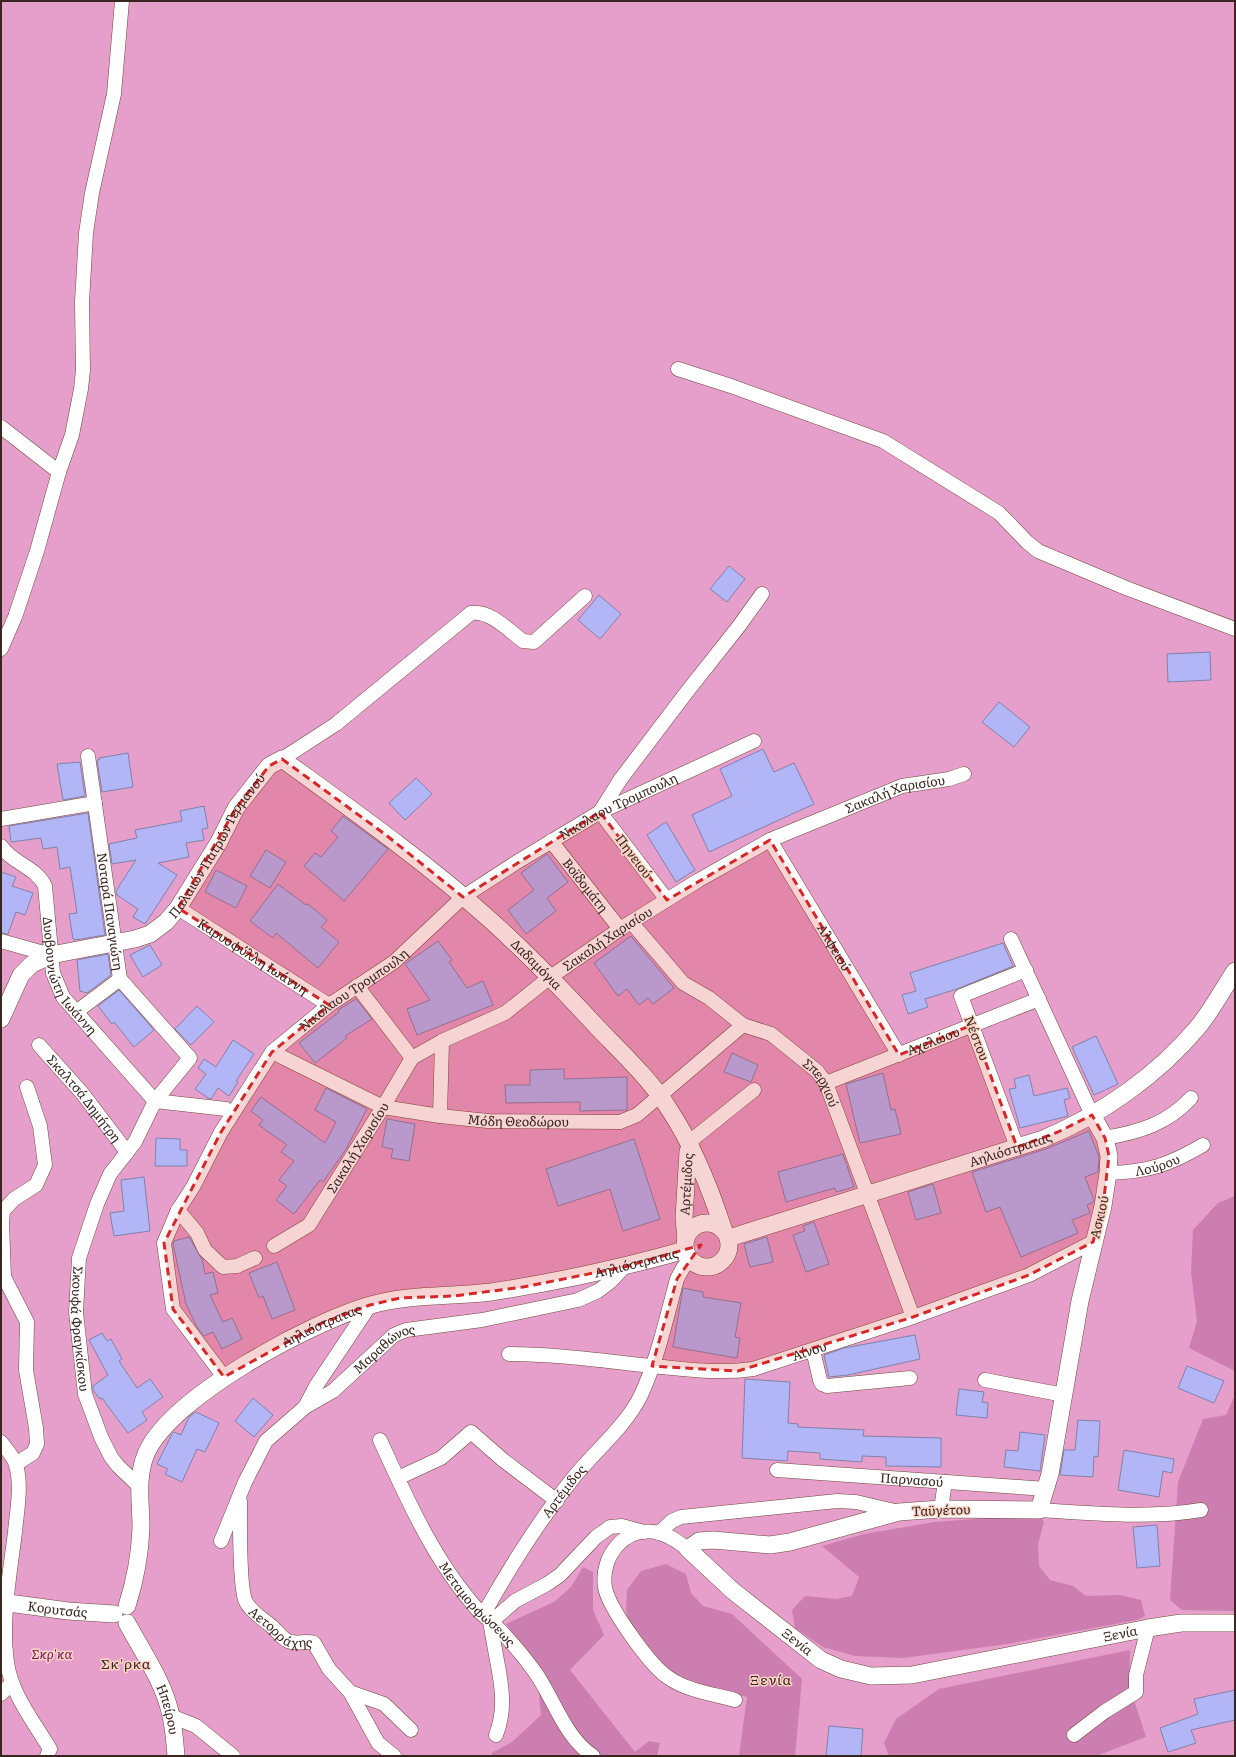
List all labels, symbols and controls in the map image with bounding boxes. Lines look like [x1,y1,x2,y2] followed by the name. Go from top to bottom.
[555,768,680,844] street label: Νικολαου Τρομπουλη
[163,769,269,922] street label: Παλαιών Πατρών Γερμανού
[842,770,946,817] street label: Σακαλή Χαρισίου
[612,830,657,882] street label: Πηνειού
[93,851,129,972] street label: Νοταρά Παναγιώτη
[559,854,613,916] street label: Βοϊδομάτη
[558,901,656,975] street label: Σακαλή Χαρισίου
[194,913,312,998] street label: Καρυοφύλλη Ιωάννη
[39,916,102,1038] street label: Δυοβουνιώτη Ιωάννη
[813,920,856,974] street label: Αλφειού
[507,934,567,994] street label: Δαδαμόγια
[294,944,412,1035] street label: Νικολαου Τρομπουλη
[960,1013,995,1063] street label: Νέστου
[904,1021,962,1059] street label: Αχελώου
[43,1050,126,1146] street label: Σκαλτσά Δημήτρη
[799,1053,844,1109] street label: Σπερχιού
[321,1098,393,1197] street label: Σακαλή Χαρισίου
[467,1109,569,1131] street label: Μόδη Θεοδώρου
[967,1126,1055,1171] street label: Αηλιόστρατας
[1133,1149,1183,1180] street label: Λούρου
[674,1152,697,1216] street label: Αρτέμιδος
[1084,1194,1113,1240] street label: Ασκιού
[592,1242,681,1282] street label: Αηλιόστρατας
[67,1265,95,1392] street label: Σκουφά Φραγκίσκου
[278,1299,364,1351] street label: Αηλιόστρατας
[348,1319,416,1377] street label: Μαραθώνος
[789,1336,829,1365] street label: Αίνου
[536,1460,590,1521] street label: Αρτέμιδος
[879,1467,944,1491] street label: Παρνασού
[911,1499,971,1520] street label: Ταϋγέτου
[435,1557,521,1651] street label: Μεταμορφώσεως
[27,1596,89,1621] street label: Κορυτσάς
[245,1602,314,1652] street label: Αετορράχης
[1101,1620,1139,1646] street label: Ξενία
[778,1623,817,1659] street label: Ξενία
[31,1644,73,1663] park label: Σκρ'κα
[101,1653,151,1673] district label: Σκ'ρκα
[750,1669,792,1689] district label: Ξενία
[152,1681,184,1735] street label: Ηπείρου

